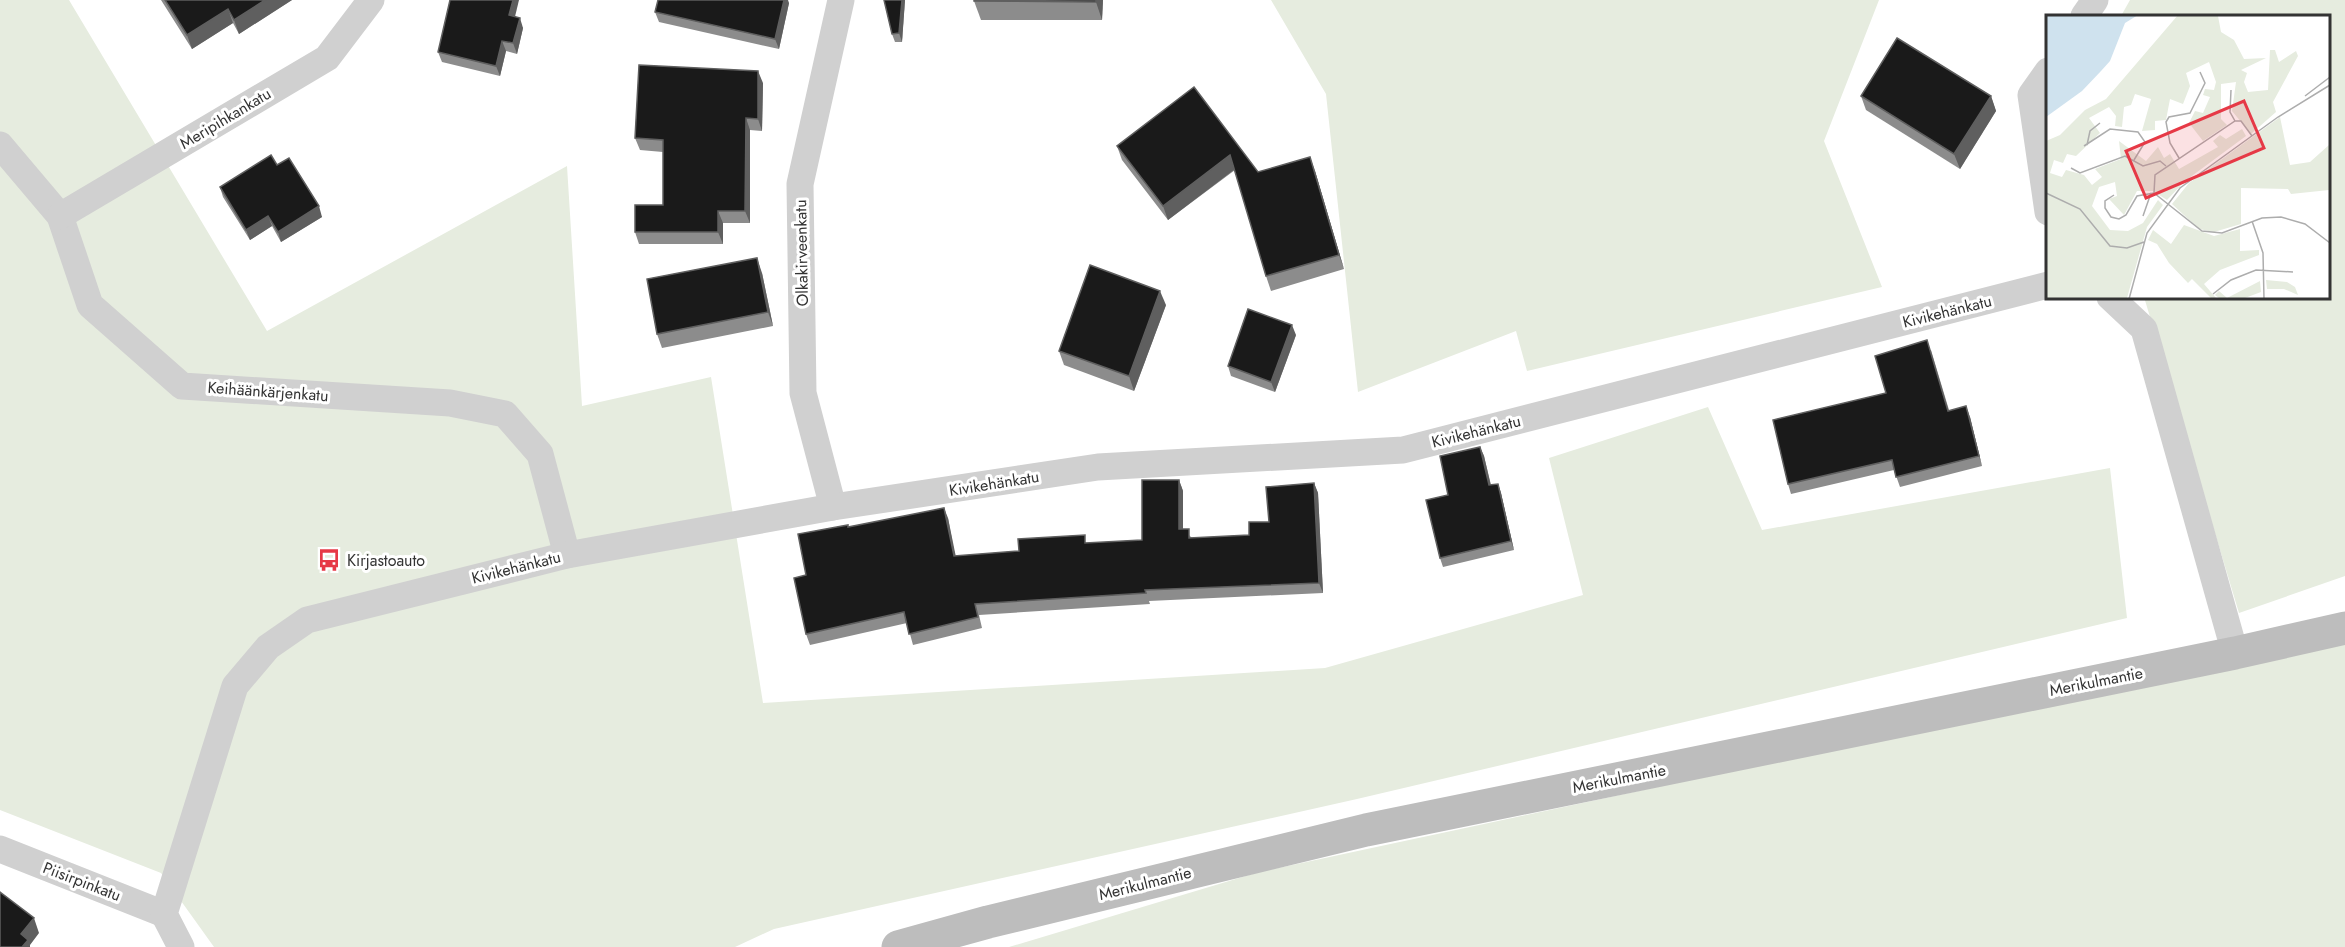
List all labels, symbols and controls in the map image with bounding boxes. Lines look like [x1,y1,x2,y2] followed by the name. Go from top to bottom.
[2046,15,2330,298] inset map
[175,82,275,155] street label: Meripihkankatu
[789,199,814,307] street label: Olkakirveenkatu
[1900,289,1994,334] street label: Kivikehänkatu
[207,376,329,407] street label: Keihäänkärjenkatu
[1429,409,1523,454] street label: Kivikehänkatu
[947,465,1041,502] street label: Kivikehänkatu
[469,545,563,590] street label: Kivikehänkatu
[316,547,342,573] bus stop icon: Kirjastoauto
[347,549,425,572] place label: Kirjastoauto
[2047,661,2145,702] street label: Merikulmantie
[1570,758,1668,799] street label: Merikulmantie
[39,856,124,907] street label: Piisirpinkatu
[1096,861,1194,906] street label: Merikulmantie

